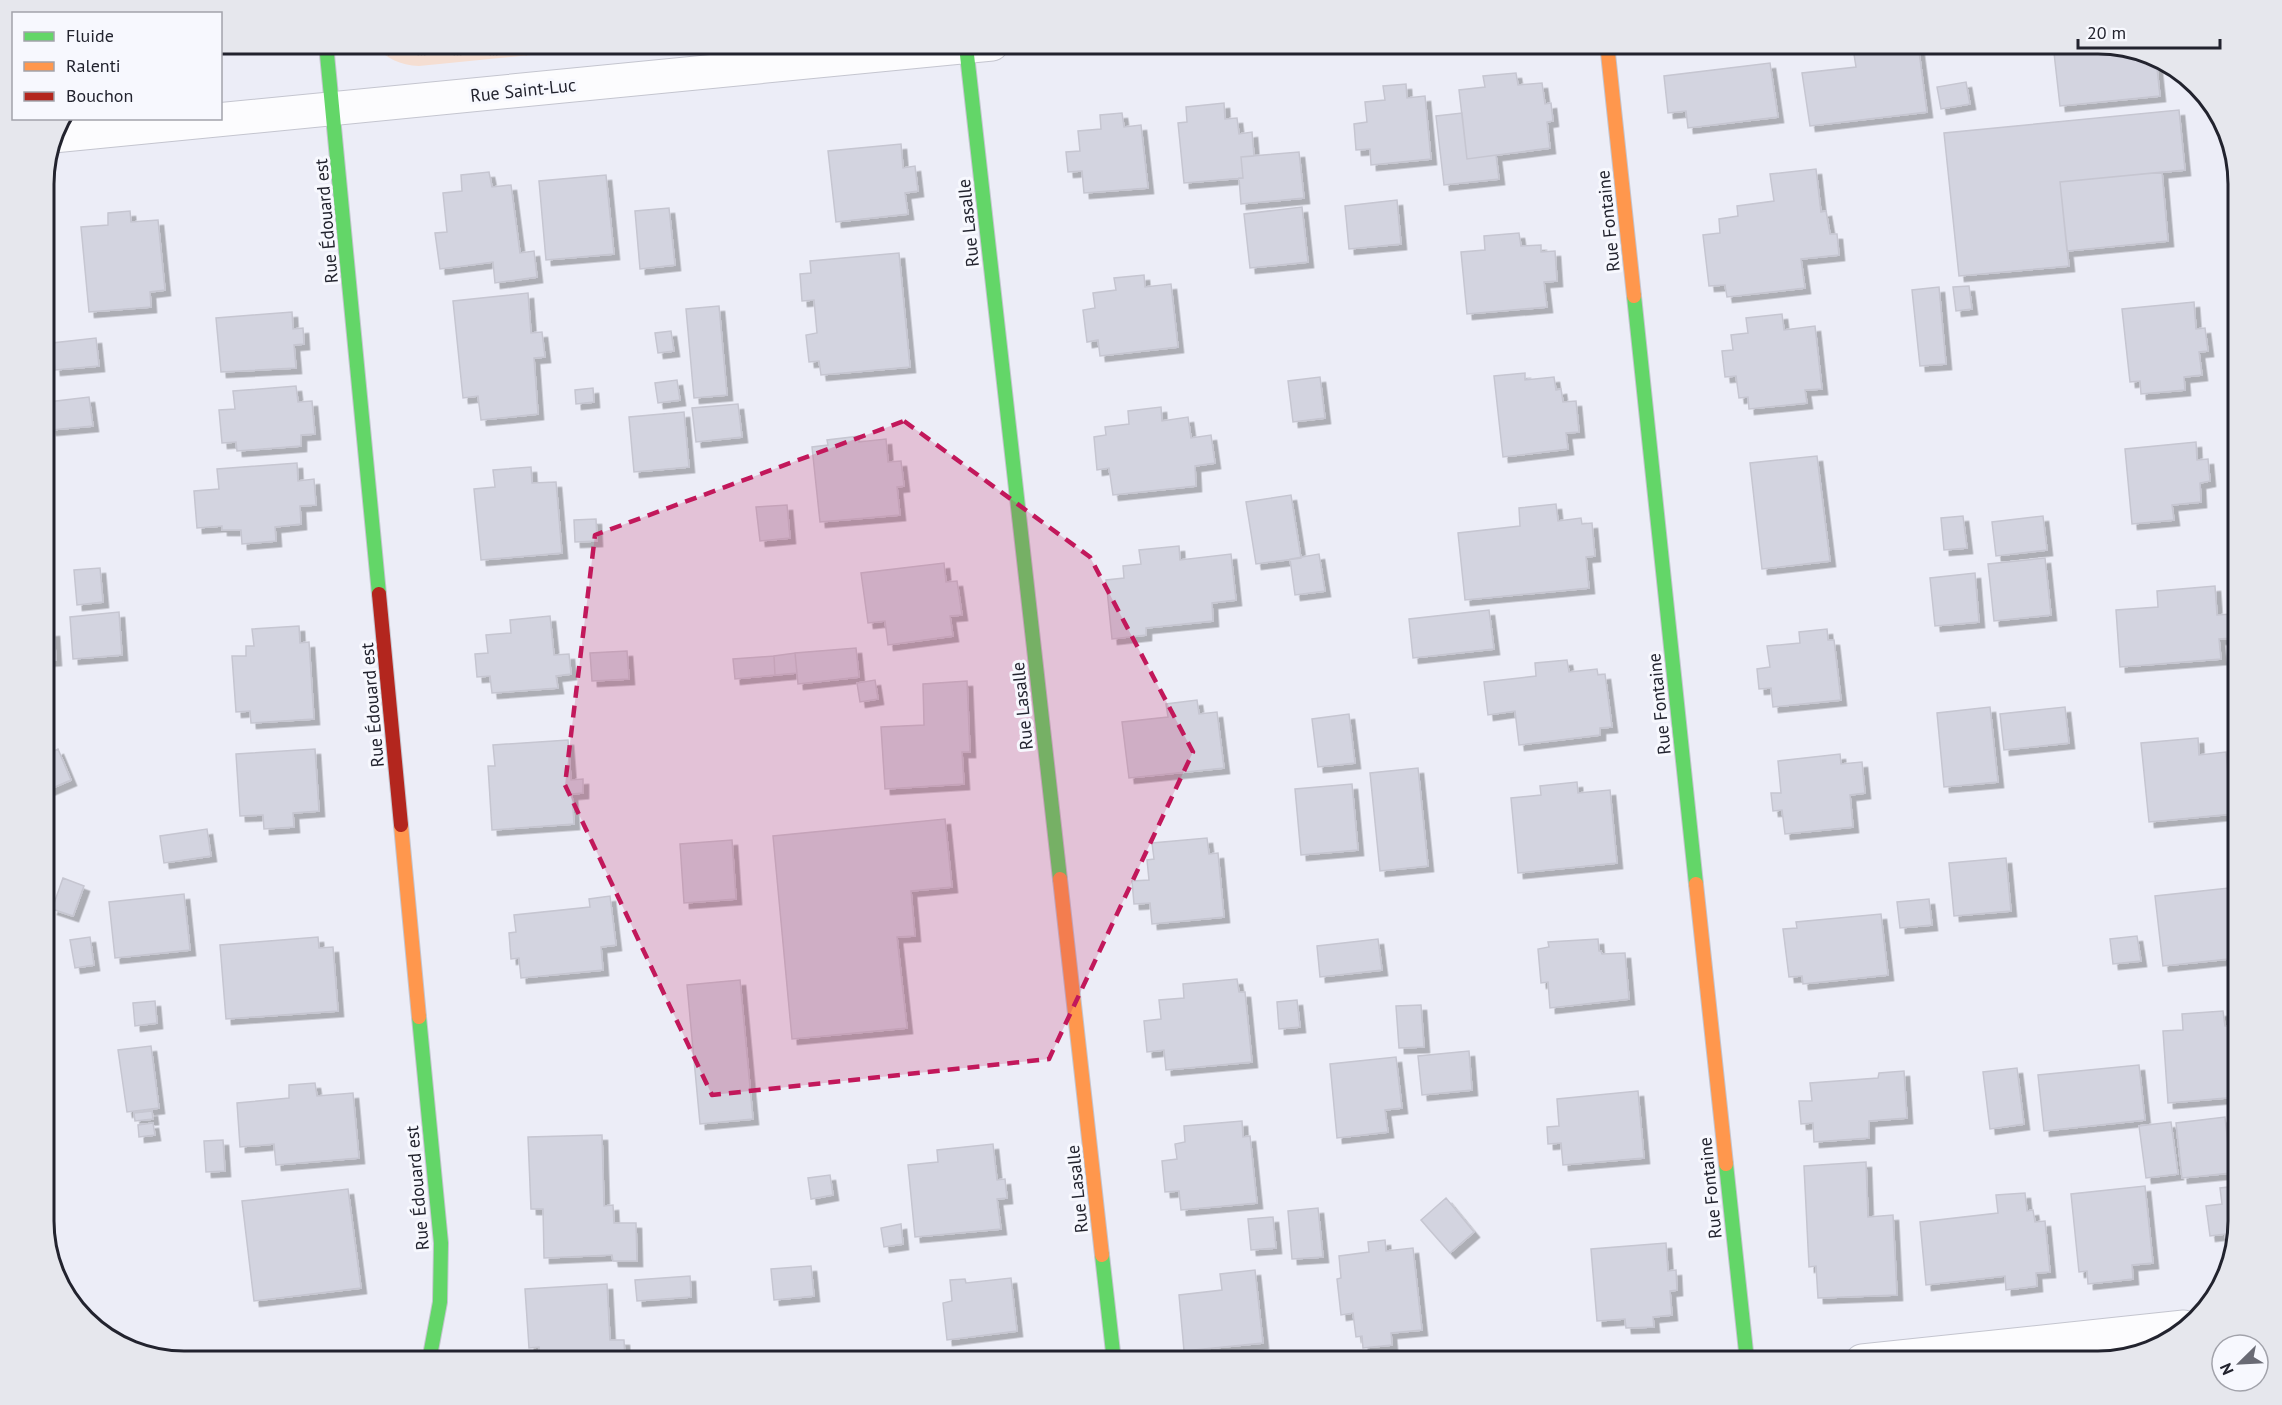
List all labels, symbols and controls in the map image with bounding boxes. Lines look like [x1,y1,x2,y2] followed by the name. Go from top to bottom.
[12,12,222,120] legend
[2078,12,2220,50] scale bar
[2087,21,2126,44] text: 20 m
[66,24,114,47] text: Fluide
[66,54,121,77] text: Ralenti
[469,73,577,107] street label: Rue Saint-Luc
[66,84,133,107] text: Bouchon
[309,158,343,284] street label: Rue Édouard est
[1591,169,1625,273] street label: Rue Fontaine
[952,178,984,268] street label: Rue Lasalle
[355,642,389,768] street label: Rue Édouard est
[1642,652,1676,756] street label: Rue Fontaine
[1006,661,1038,751] street label: Rue Lasalle
[400,1125,434,1251] street label: Rue Édouard est
[1693,1136,1727,1240] street label: Rue Fontaine
[1061,1144,1093,1234] street label: Rue Lasalle
[2210,1333,2270,1393] north arrow
[2215,1360,2238,1378] text: N

